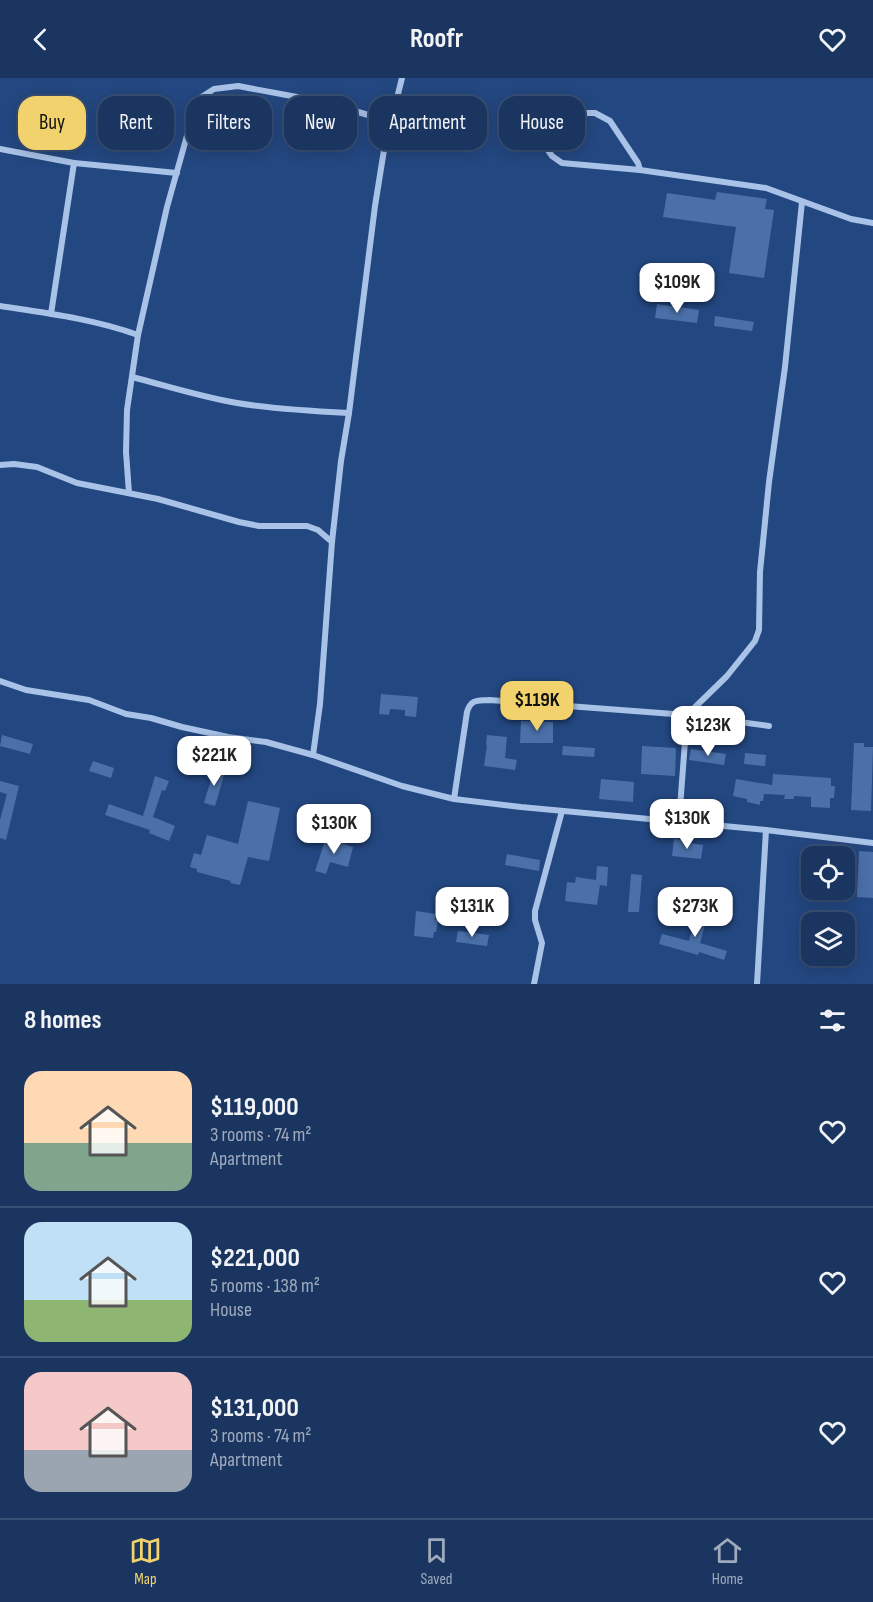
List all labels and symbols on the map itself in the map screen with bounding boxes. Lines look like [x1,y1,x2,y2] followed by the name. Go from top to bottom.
[635,263,719,314] pin: $109K
[495,681,579,732] pin: $119K
[666,706,750,757] pin: $123K
[172,736,256,787] pin: $221K
[645,799,729,850] pin: $130K
[292,804,376,855] pin: $130K
[430,887,514,938] pin: $131K
[653,887,737,938] pin: $273K

